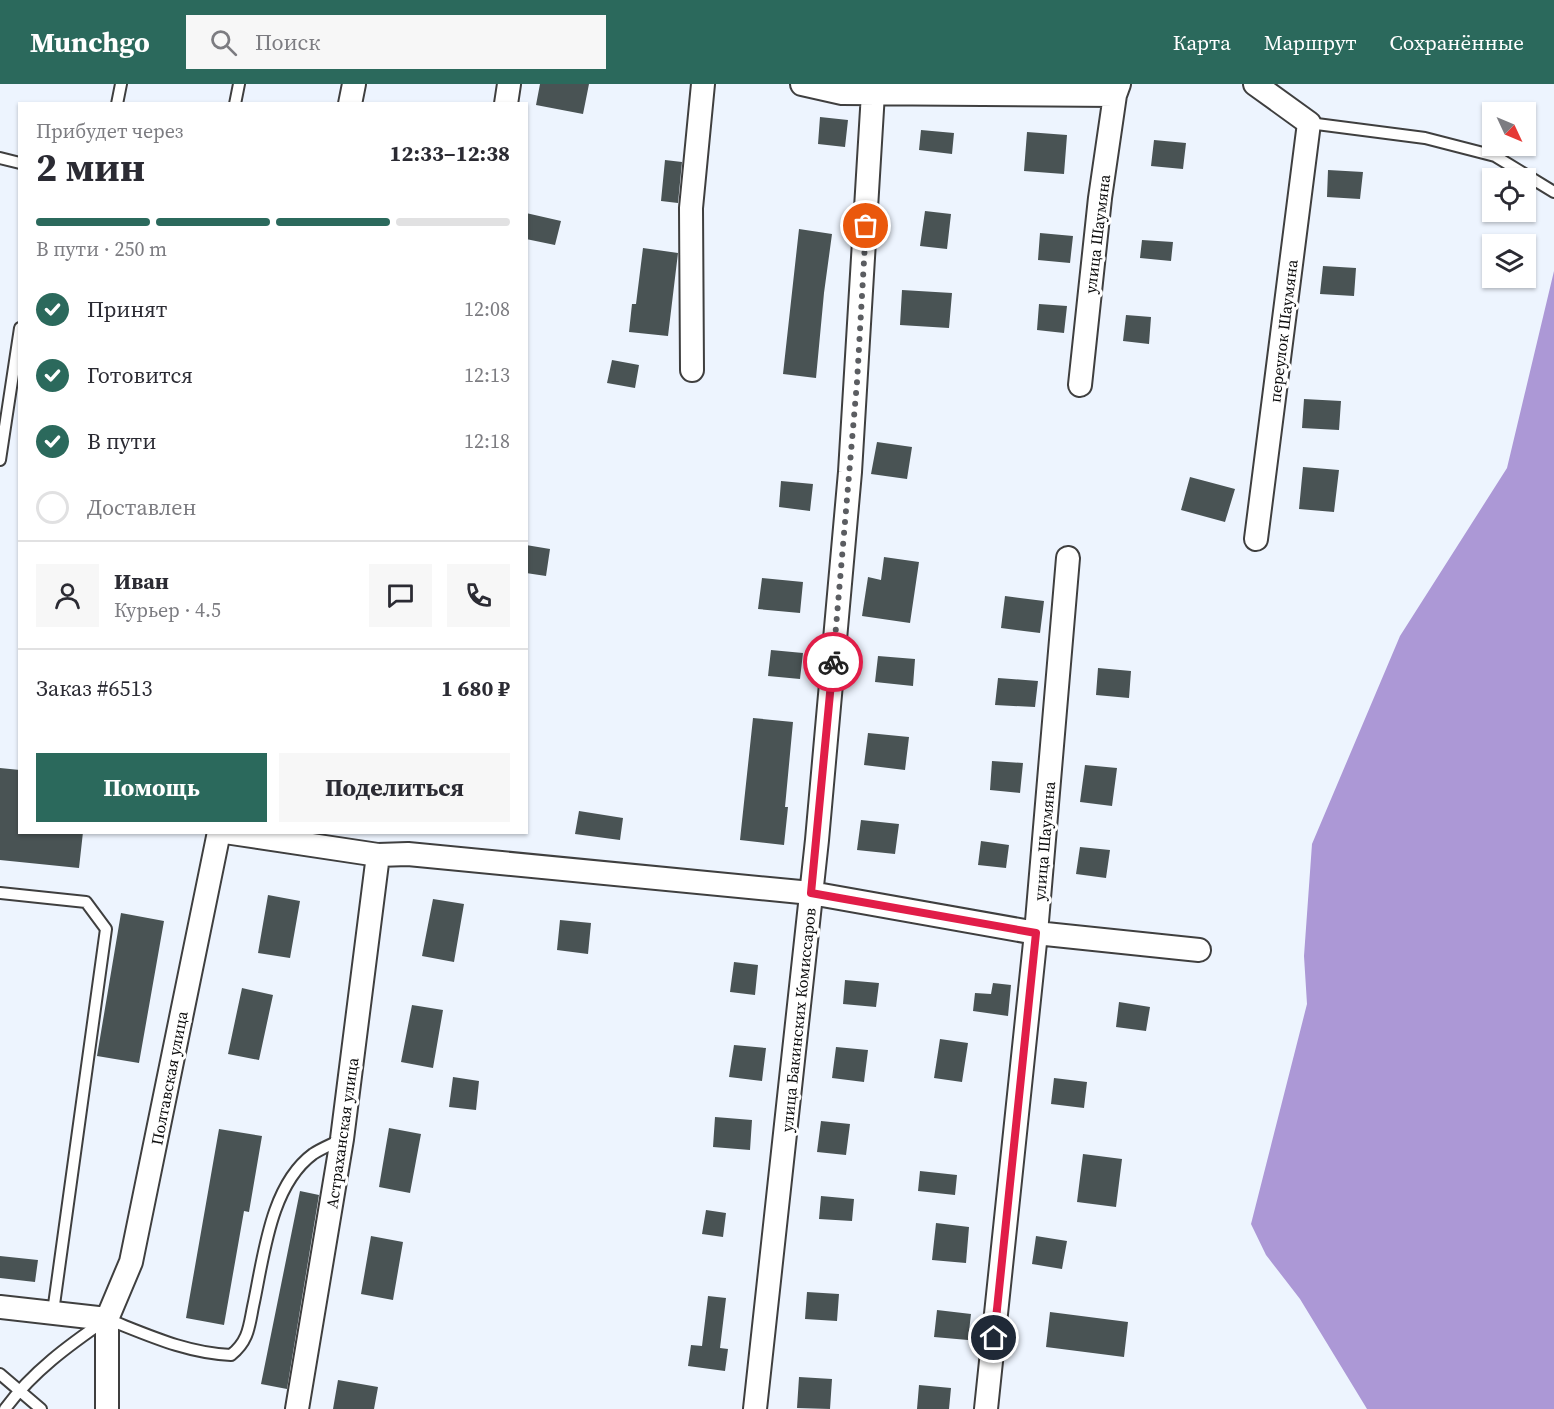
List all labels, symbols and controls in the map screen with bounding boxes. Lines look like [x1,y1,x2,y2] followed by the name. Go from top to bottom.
[186,15,606,69] search box
[30,23,150,61] text: Munchgo
[207,26,240,59] icon: search
[255,27,320,57] text: Поиск
[1173,28,1231,57] text: Карта
[1264,28,1357,57] text: Маршрут
[1390,28,1524,57] text: Сохранённые
[1482,102,1536,156] north arrow
[1482,102,1536,288] map controls
[36,117,183,145] text: Прибудет через
[390,138,510,168] text: 12:33–12:38
[36,141,145,194] text: 2 мин
[1482,168,1536,222] button: locate
[1079,172,1115,295] street label: улица Шаумяна
[840,200,891,251] pin
[849,209,882,242] icon: bag
[1482,234,1536,288] button: layers
[36,235,167,263] text: В пути · 250 m
[1263,257,1303,404] street label: переулок Шаумяна
[36,293,69,326] icon: check
[87,294,167,324] text: Принят
[464,295,510,323] text: 12:08
[36,359,69,392] icon: check
[87,360,193,390] text: Готовится
[464,361,510,389] text: 12:13
[36,425,69,458] icon: check
[87,426,156,456] text: В пути
[464,427,510,455] text: 12:18
[87,492,197,522] text: Доставлен
[36,564,99,627] button: person
[369,564,432,627] button: chat
[447,564,510,627] button: phone
[114,566,169,596] text: Иван
[114,596,221,624] text: Курьер · 4.5
[803,632,863,692] courier
[817,646,850,679] icon: bike
[36,673,152,703] text: Заказ #6513
[441,673,510,703] text: 1 680 ₽
[36,753,267,822] button: Помощь
[279,753,510,822] button: Поделиться
[1028,779,1060,902] street label: улица Шаумяна
[775,907,821,1133] street label: улица Бакинских Комиссаров
[145,1008,193,1147] street label: Полтавская улица
[321,1055,364,1210] street label: Астраханская улица
[968,1312,1019,1363] pin
[977,1321,1010,1354] icon: home

